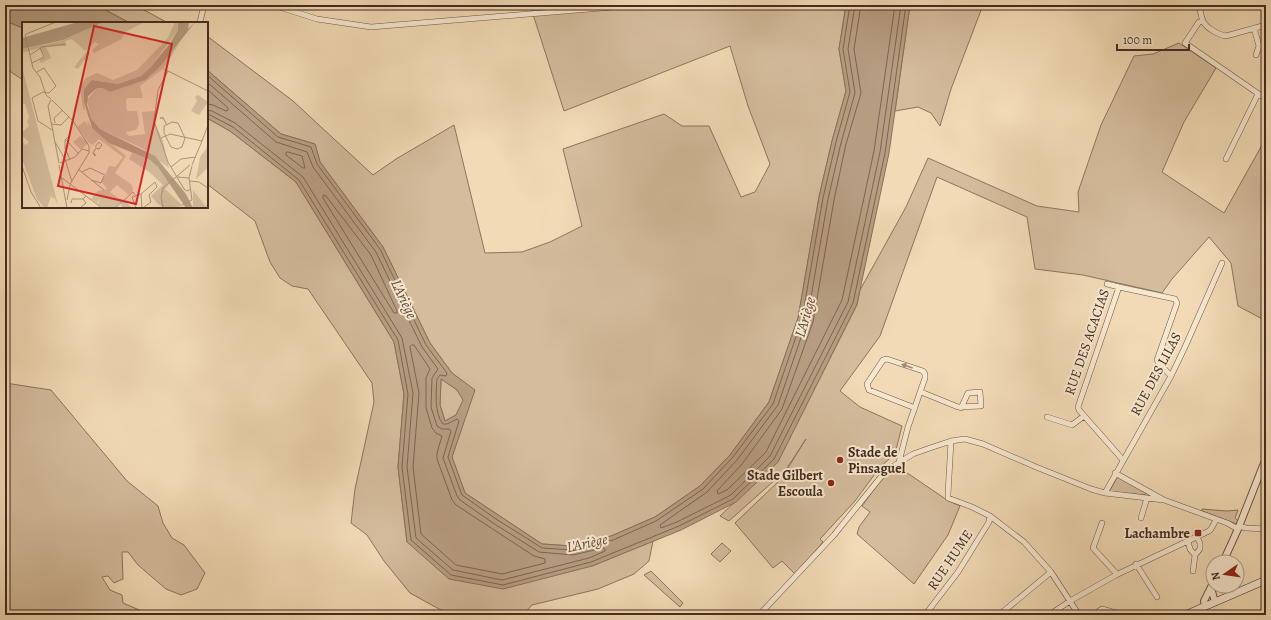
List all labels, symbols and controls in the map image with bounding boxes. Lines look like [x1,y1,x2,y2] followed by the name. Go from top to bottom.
[22,22,208,208] inset map
[1117,26,1189,52] scale bar
[1123,32,1152,48] text: 100 m
[386,276,422,323] water label: L'Ariège
[1060,286,1114,398] street label: RUE DES ACACIAS
[790,294,820,340] water label: L'Ariège
[1126,329,1186,419] street label: RUE DES LILAS
[900,362,912,368] one-way arrow
[848,443,906,478] place label: Stade de Pinsaguel
[835,455,845,465] marker: Stade de Pinsaguel
[747,466,823,501] place label: Stade Gilbert Escoula
[826,478,836,488] marker: Stade Gilbert Escoula
[1124,524,1191,543] place label: Lachambre
[923,526,977,594] street label: RUE HUME
[1193,528,1203,538] marker: Lachambre
[565,529,610,557] water label: L'Ariège
[1205,554,1245,594] north arrow
[1208,571,1224,582] text: N

